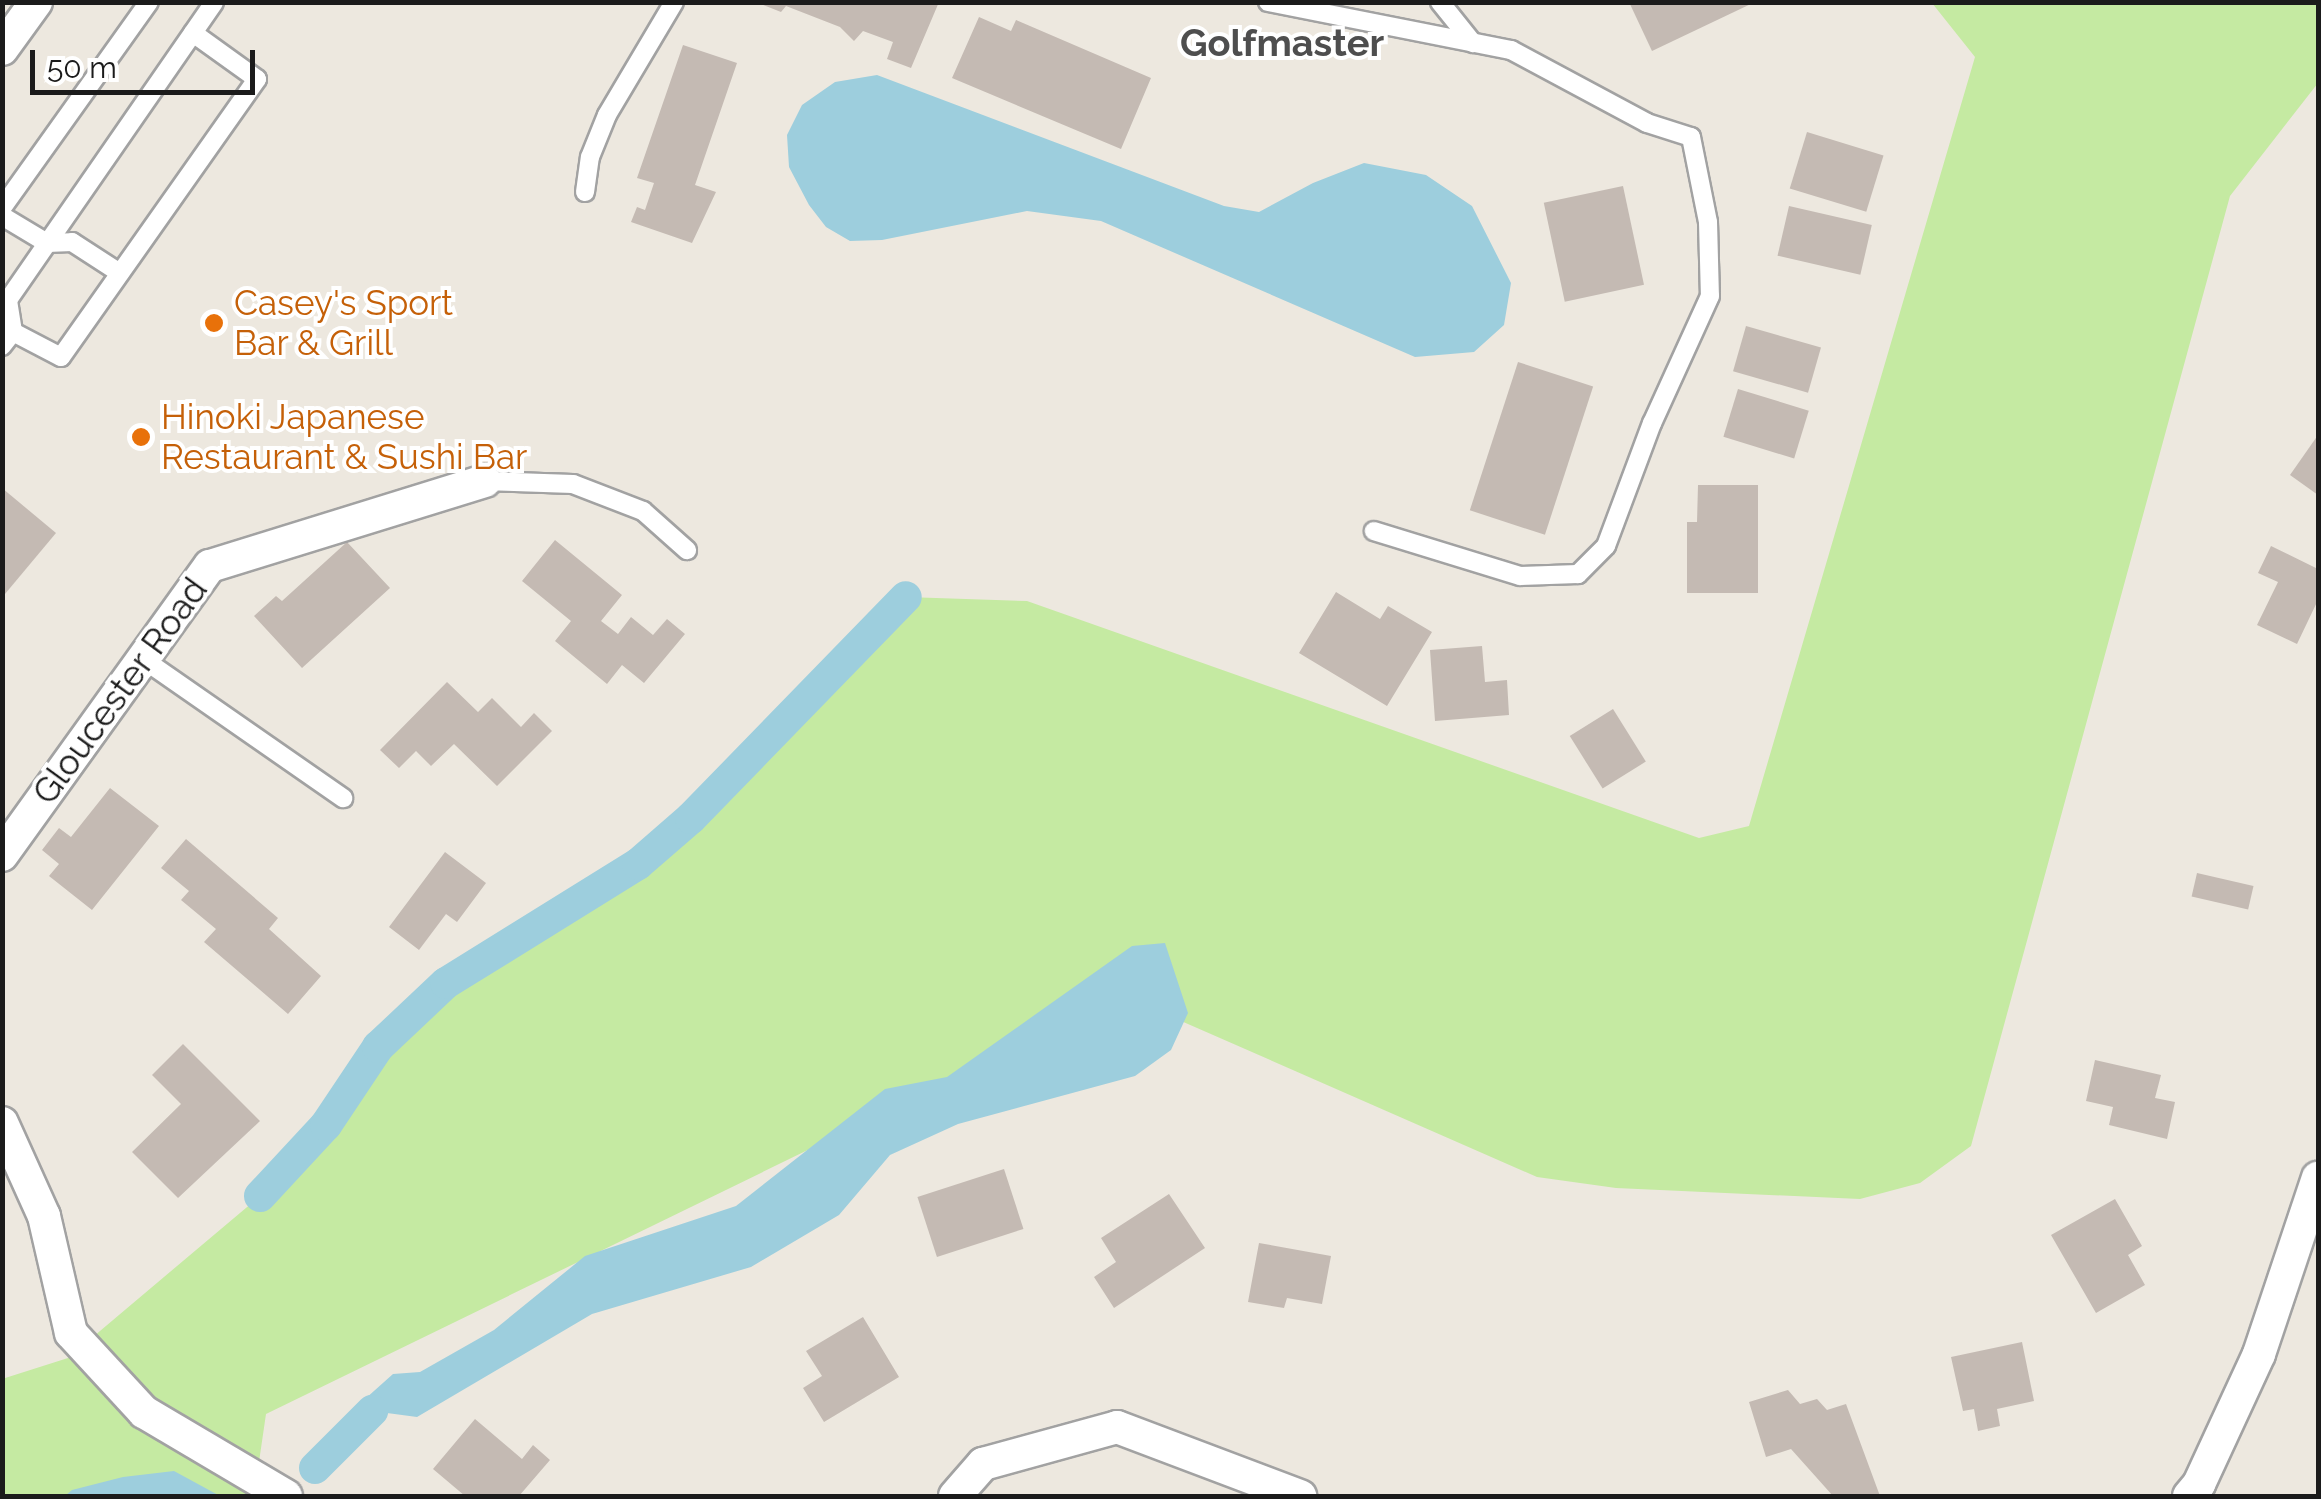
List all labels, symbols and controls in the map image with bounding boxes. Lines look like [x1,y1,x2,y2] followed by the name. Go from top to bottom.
[1180,20,1384,66] district label: Golfmaster
[35,30,260,92] scale bar
[47,50,117,85] text: 50 m
[234,282,453,364] place label: Casey's Sport Bar & Grill
[203,312,225,334] marker: Casey's Sport Bar & Grill
[161,396,527,478] place label: Hinoki Japanese Restaurant & Sushi Bar
[130,426,152,448] marker: Hinoki Japanese Restaurant & Sushi Bar
[24,570,216,812] street label: Gloucester Road

